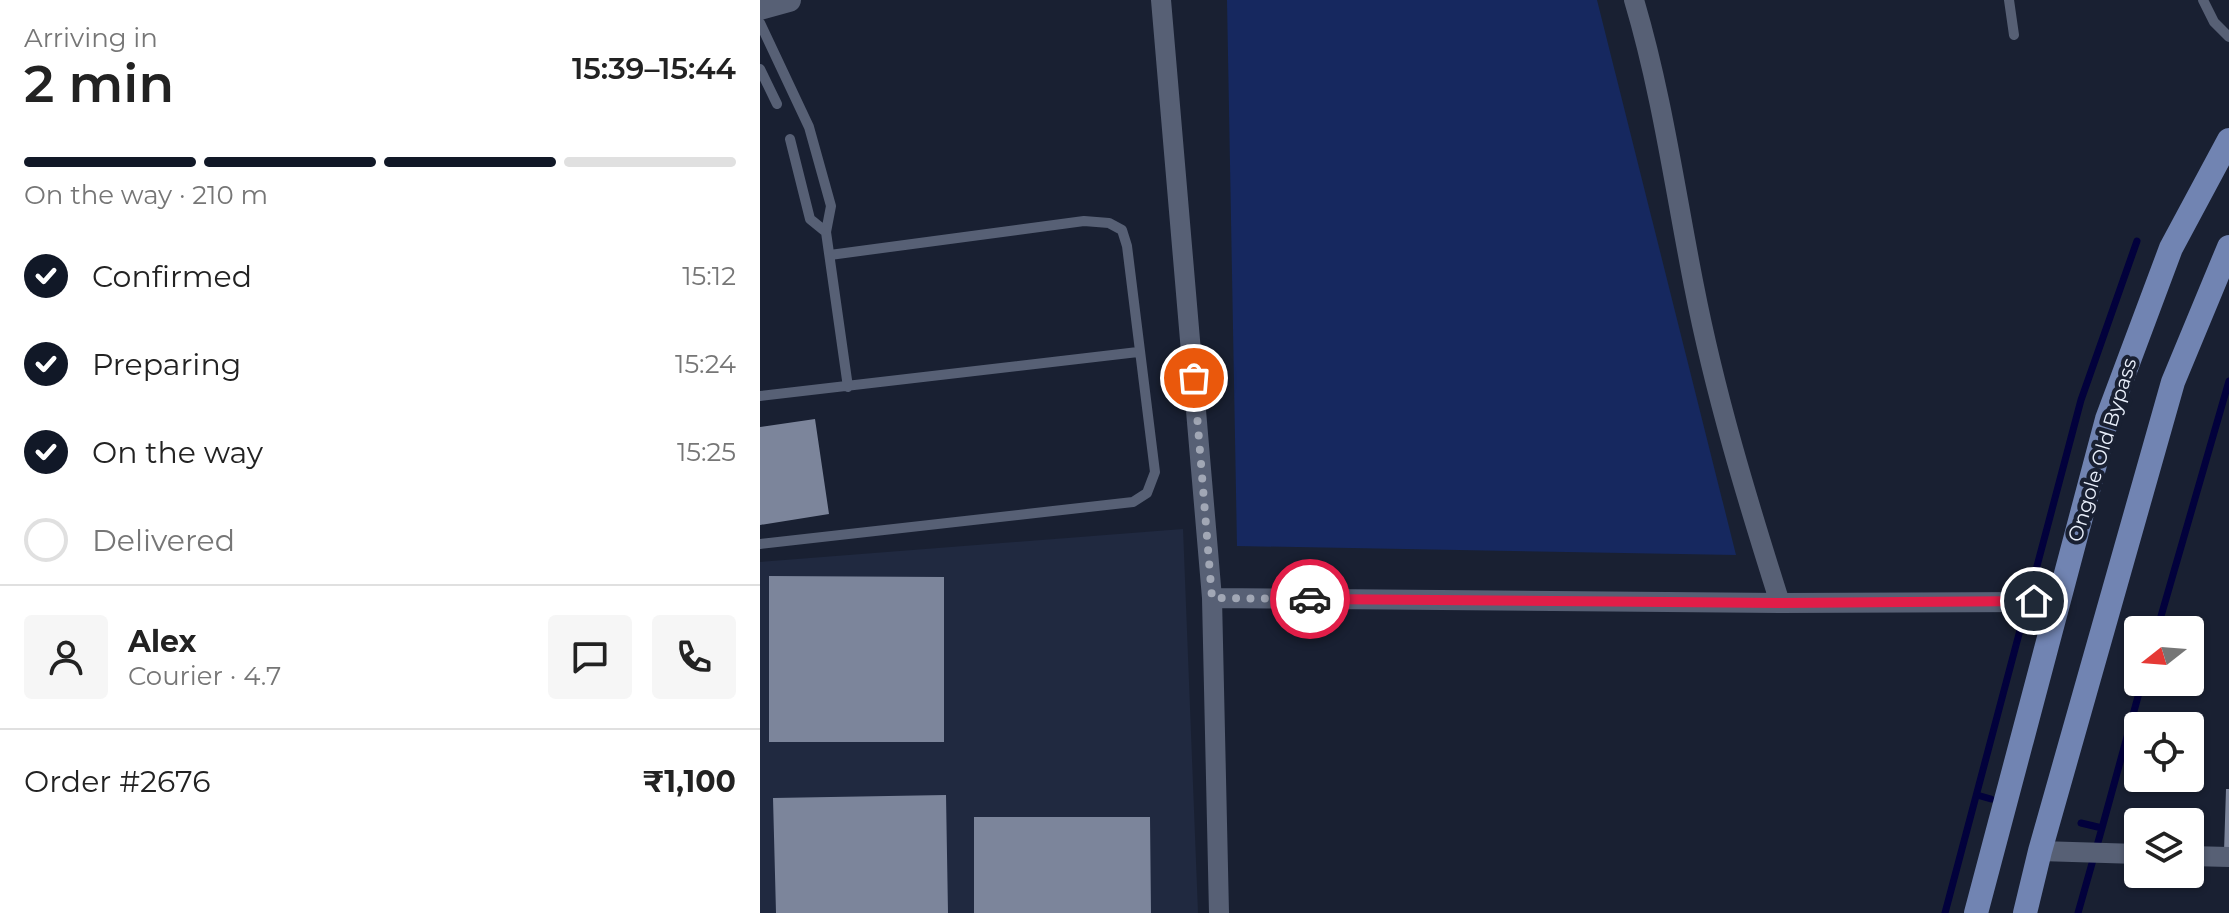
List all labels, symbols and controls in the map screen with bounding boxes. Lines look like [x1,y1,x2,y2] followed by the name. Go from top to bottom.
[24,22,158,54] text: Arriving in
[572,50,736,87] text: 15:39–15:44
[24,52,174,115] text: 2 min
[24,179,268,211] text: On the way · 210 m
[24,254,68,298] icon: check
[92,258,252,295] text: Confirmed
[682,260,736,292] text: 15:12
[24,342,68,386] icon: check
[1160,344,1228,412] pin
[92,346,241,383] text: Preparing
[675,348,736,380] text: 15:24
[2063,355,2141,545] street label: Ongole Old Bypass
[1172,356,1216,400] icon: bag
[24,430,68,474] icon: check
[92,434,263,471] text: On the way
[677,436,736,468] text: 15:25
[92,522,235,559] text: Delivered
[1270,559,1350,639] courier
[2000,567,2068,635] pin
[1288,577,1332,621] icon: car
[2012,579,2056,623] icon: home
[24,615,108,699] button: person
[548,615,632,699] button: chat
[652,615,736,699] button: phone
[2124,616,2204,696] north arrow
[2124,616,2204,888] map controls
[128,623,196,660] text: Alex
[128,660,281,692] text: Courier · 4.7
[2124,712,2204,792] button: locate
[24,763,210,800] text: Order #2676
[642,763,736,800] text: ₹1,100
[2124,808,2204,888] button: layers

